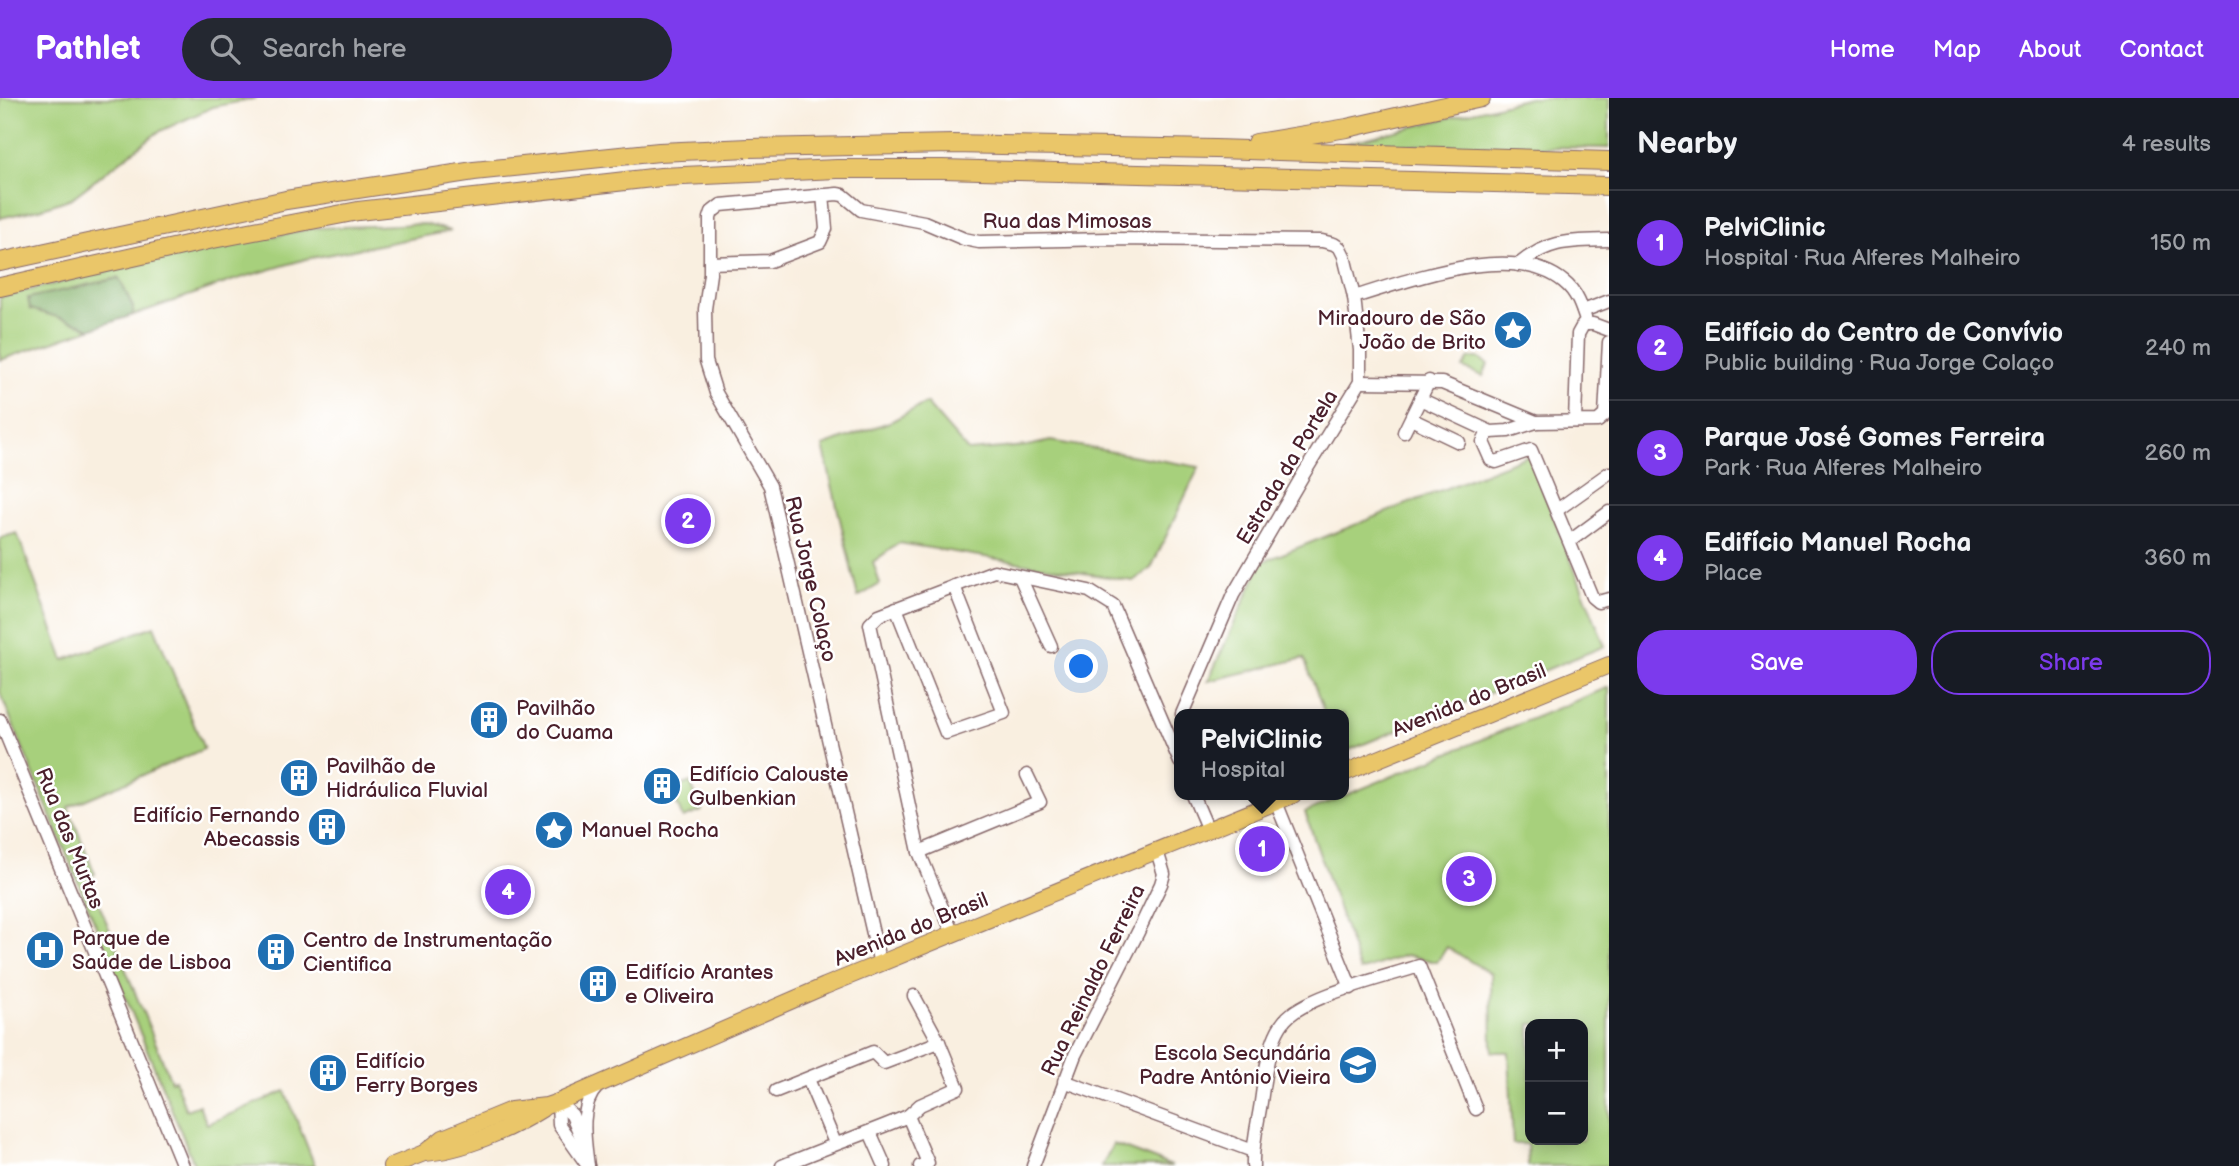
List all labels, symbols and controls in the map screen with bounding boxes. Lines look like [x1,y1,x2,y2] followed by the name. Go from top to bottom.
[182,18,672,81] search box
[35,29,140,69] text: Pathlet
[206,30,244,68] icon: search
[262,34,406,65] text: Search here
[1830,35,1895,64] text: Home
[1933,35,1981,64] text: Map
[2019,35,2081,64] text: About
[2119,35,2204,64] text: Contact
[1637,126,1737,162] text: Nearby
[2122,130,2211,158] text: 4 results
[982,209,1152,234] street label: Rua das Mimosas
[1704,213,1826,244] text: PelviClinic
[1655,229,1665,257] text: 1
[2150,229,2211,257] text: 150 m
[1704,244,2021,272] text: Hospital · Rua Alferes Malheiro
[1317,306,1486,355] place label: Miradouro de São João de Brito
[1492,309,1534,351] place icon: Miradouro de São João de Brito
[1704,318,2063,349] text: Edifício do Centro de Convívio
[1653,334,1667,362] text: 2
[2145,334,2211,362] text: 240 m
[1704,349,2054,377] text: Public building · Rua Jorge Colaço
[1231,386,1343,549] street label: Estrada da Portela
[1704,423,2045,454] text: Parque José Gomes Ferreira
[1653,439,1667,467] text: 3
[2145,439,2211,467] text: 260 m
[1704,454,1982,482] text: Park · Rua Alferes Malheiro
[779,494,842,665] street label: Rua Jorge Colaço
[665,495,711,547] pin: 2
[1704,528,1971,559] text: Edifício Manuel Rocha
[1653,544,1667,572] text: 4
[2144,544,2211,572] text: 360 m
[1704,559,1762,587] text: Place
[1637,630,1917,695] button: Save
[1931,630,2211,695] button: Share
[1064,649,1098,683] your location
[1388,658,1550,743] street label: Avenida do Brasil
[516,696,613,745] place label: Pavilhão do Cuama
[468,699,510,741] building icon: Pavilhão do Cuama
[1174,709,1349,800] popup
[1201,725,1322,756] text: PelviClinic
[326,754,488,803] place label: Pavilhão de Hidráulica Fluvial
[1201,756,1285,784] text: Hospital
[278,757,320,799] building icon: Pavilhão de Hidráulica Fluvial
[689,762,848,811] place label: Edifício Calouste Gulbenkian
[30,764,109,912] street label: Rua das Murtas
[641,765,683,807] building icon: Edifício Calouste Gulbenkian
[133,803,300,852] place label: Edifício Fernando Abecassis
[306,806,348,848] building icon: Edifício Fernando Abecassis
[533,809,575,851] place icon: Manuel Rocha
[581,818,719,843] place label: Manuel Rocha
[1239,823,1285,875] pin: 1
[1446,853,1492,905] pin: 3
[485,866,531,918] pin: 4
[1036,880,1151,1080] street label: Rua Reinaldo Ferreira
[830,887,992,972] street label: Avenida do Brasil
[72,926,231,975] place label: Parque de Saúde de Lisboa
[303,928,553,977] place label: Centro de Instrumentação Cientifica
[24,929,66,971] hospital icon: Parque de Saúde de Lisboa
[255,931,297,973] building icon: Centro de Instrumentação Cientifica
[625,960,773,1009] place label: Edifício Arantes e Oliveira
[577,963,619,1005] building icon: Edifício Arantes e Oliveira
[1525,1019,1588,1145] map controls
[1525,1019,1588,1082] button: +
[1139,1041,1331,1090] place label: Escola Secundária Padre António Vieira
[1337,1044,1379,1086] school or university icon: Escola Secundária Padre António Vieira
[355,1049,478,1098] place label: Edifício Ferry Borges
[307,1052,349,1094] building icon: Edifício Ferry Borges
[1525,1082,1588,1145] button: −

